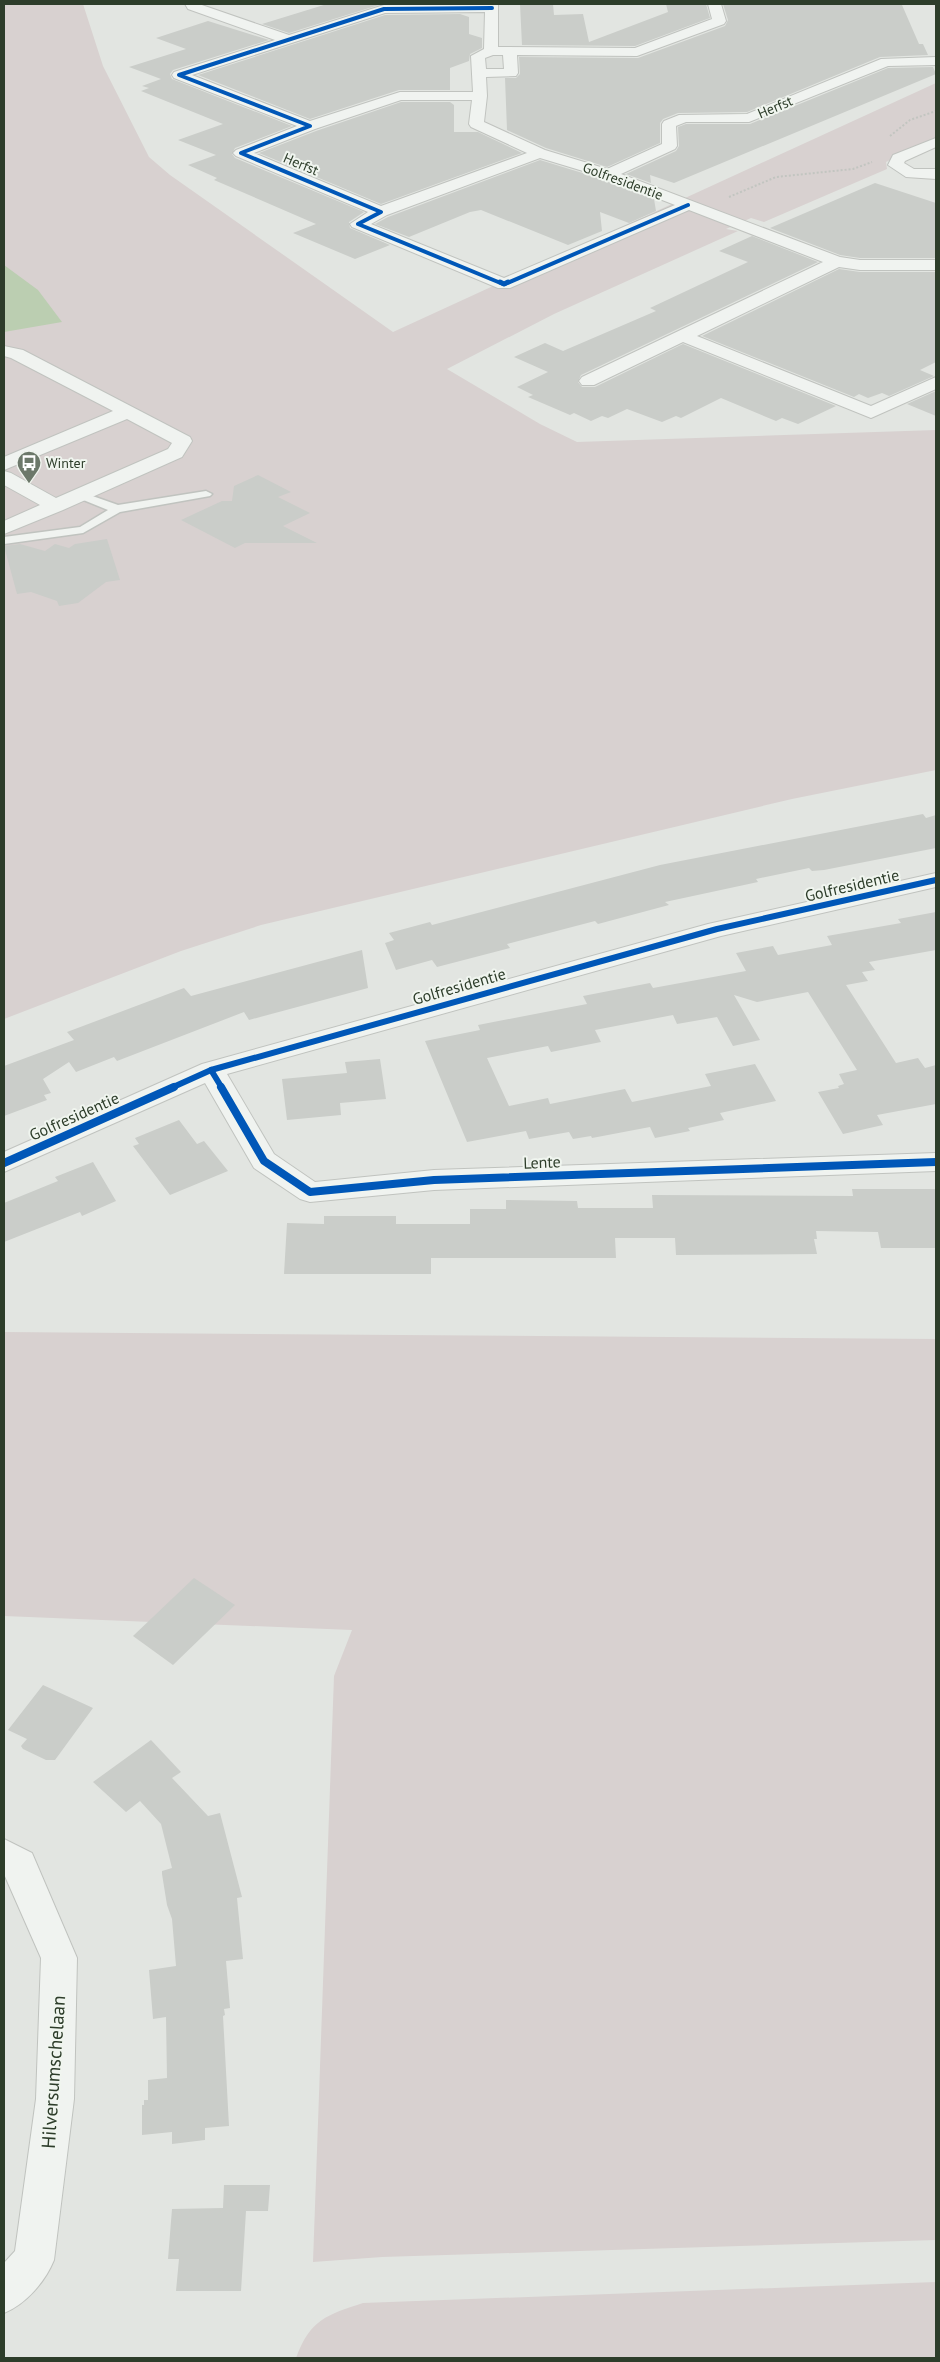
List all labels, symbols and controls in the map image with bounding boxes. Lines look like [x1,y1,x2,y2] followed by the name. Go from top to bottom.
[755,92,795,122] street label: Herfst
[281,149,321,179] street label: Herfst
[580,158,666,204] street label: Golfresidentie
[16,450,42,484] bus stop icon: Winter
[46,454,86,472] place label: Winter
[803,864,901,906] street label: Golfresidentie
[410,963,508,1009] street label: Golfresidentie
[26,1087,122,1145] street label: Golfresidentie
[523,1151,561,1173] street label: Lente
[36,1995,70,2149] street label: Hilversumschelaan

